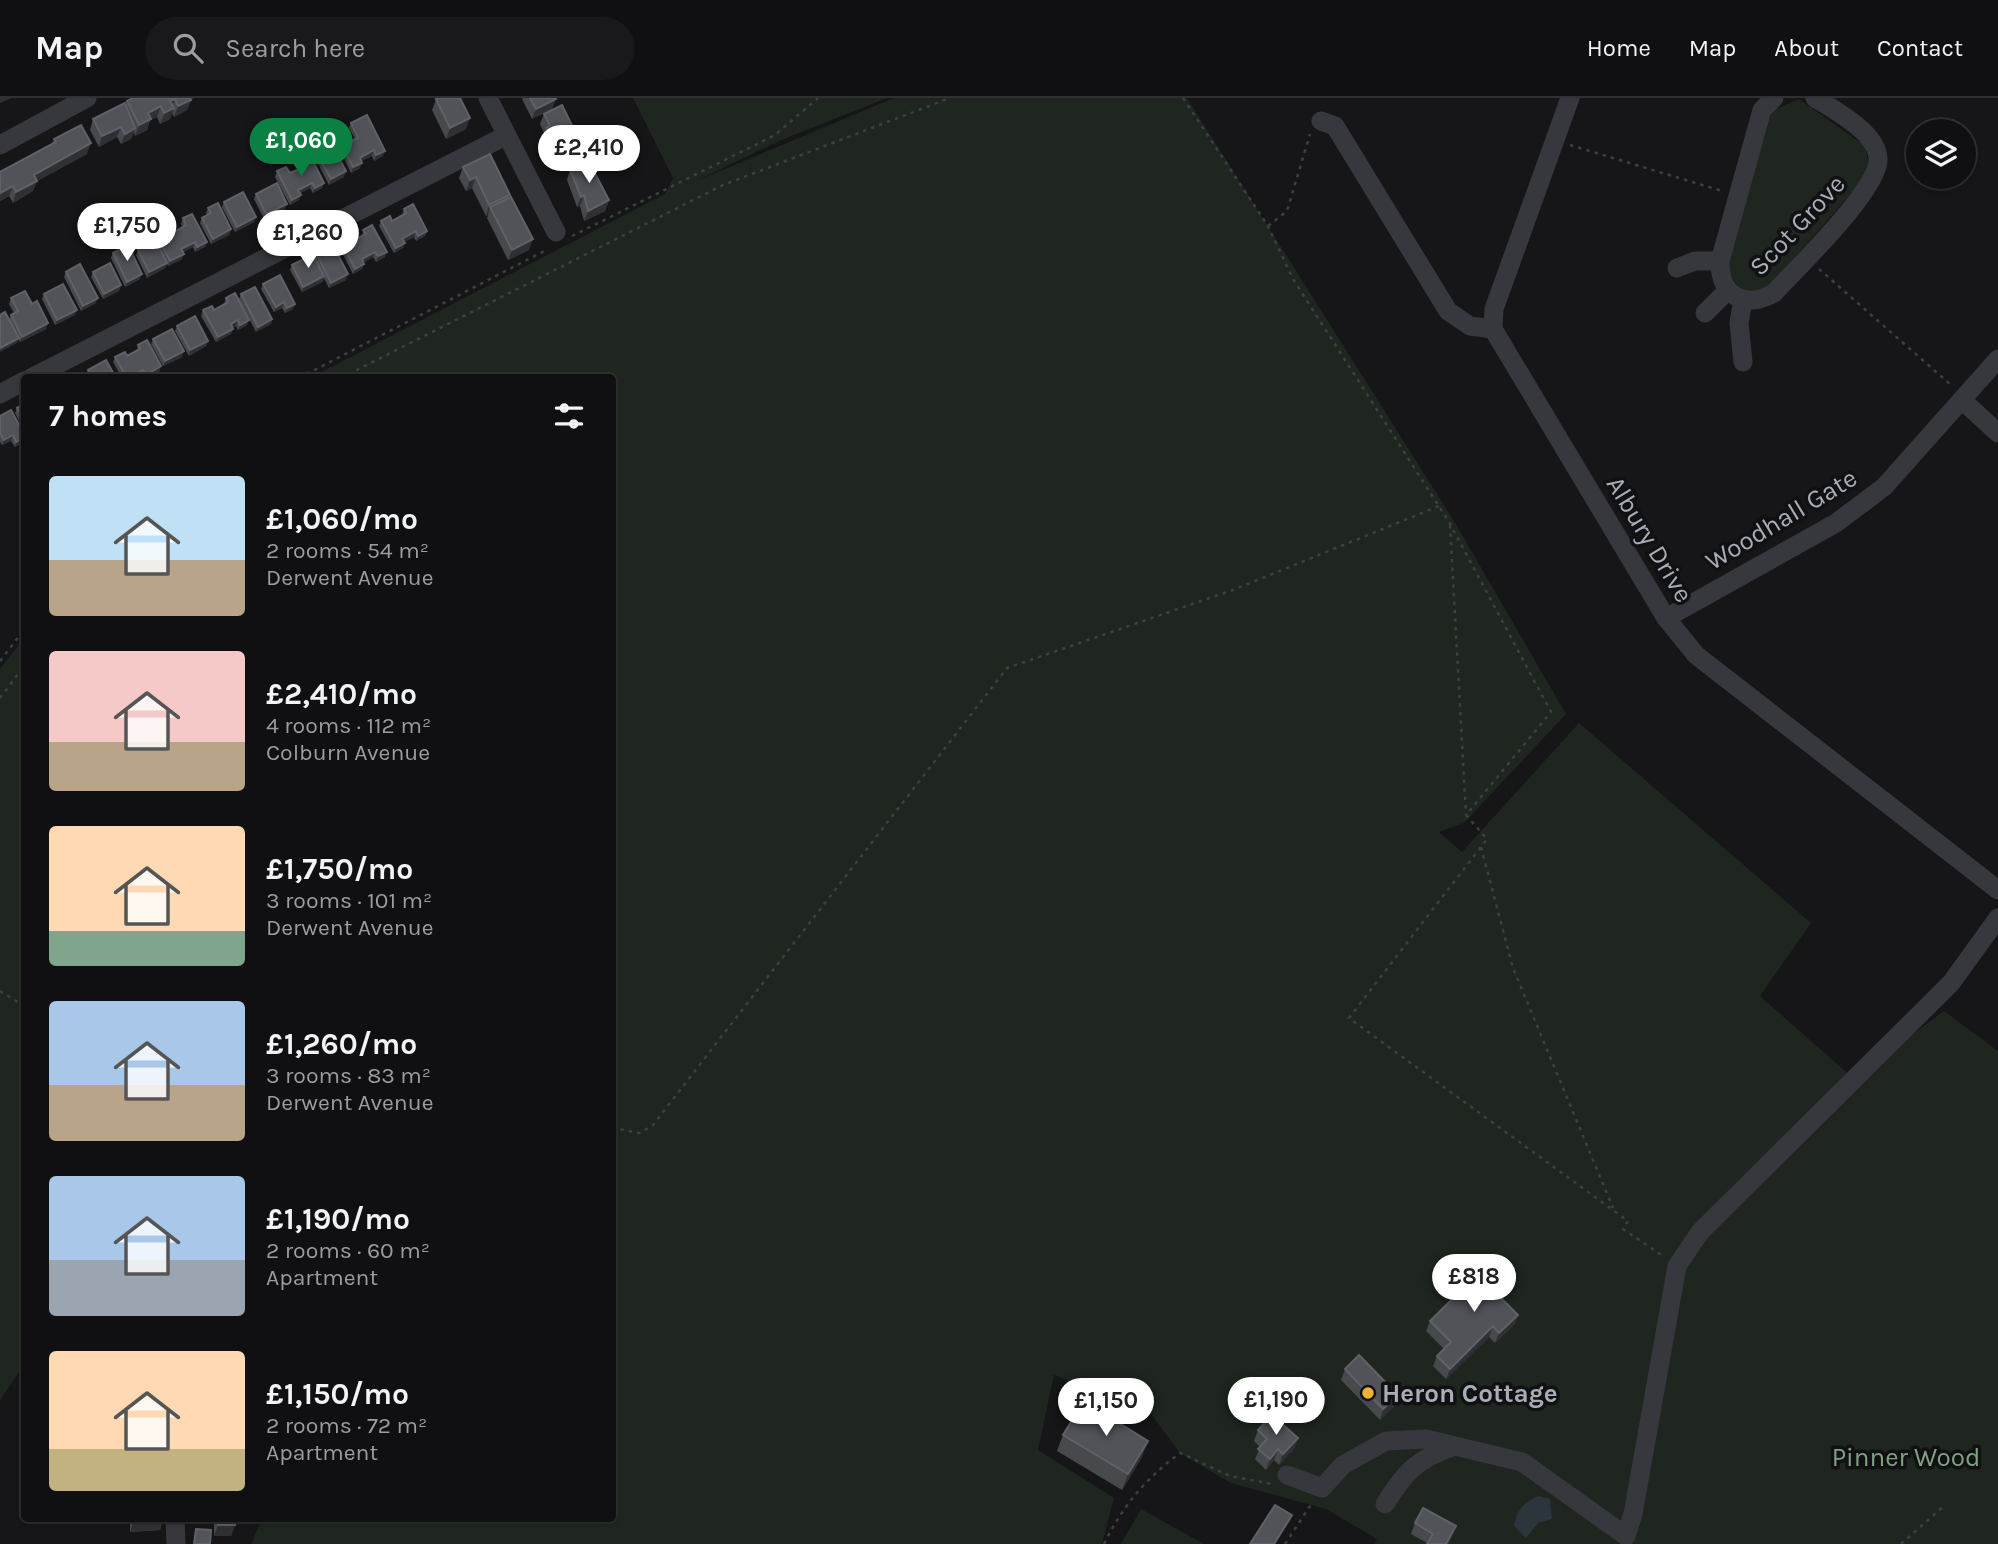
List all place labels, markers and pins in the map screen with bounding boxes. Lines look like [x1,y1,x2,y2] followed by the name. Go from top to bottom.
[244,118,358,178] pin: £1,060
[532,126,646,185] pin: £2,410
[70,204,184,263] pin: £1,750
[251,211,365,270] pin: £1,260
[1433,1254,1515,1314] pin: £818
[1049,1378,1163,1438] pin: £1,150
[1219,1378,1333,1437] pin: £1,190
[1382,1378,1558,1409] place label: Heron Cottage
[1360,1385,1376,1401] marker: Heron Cottage

